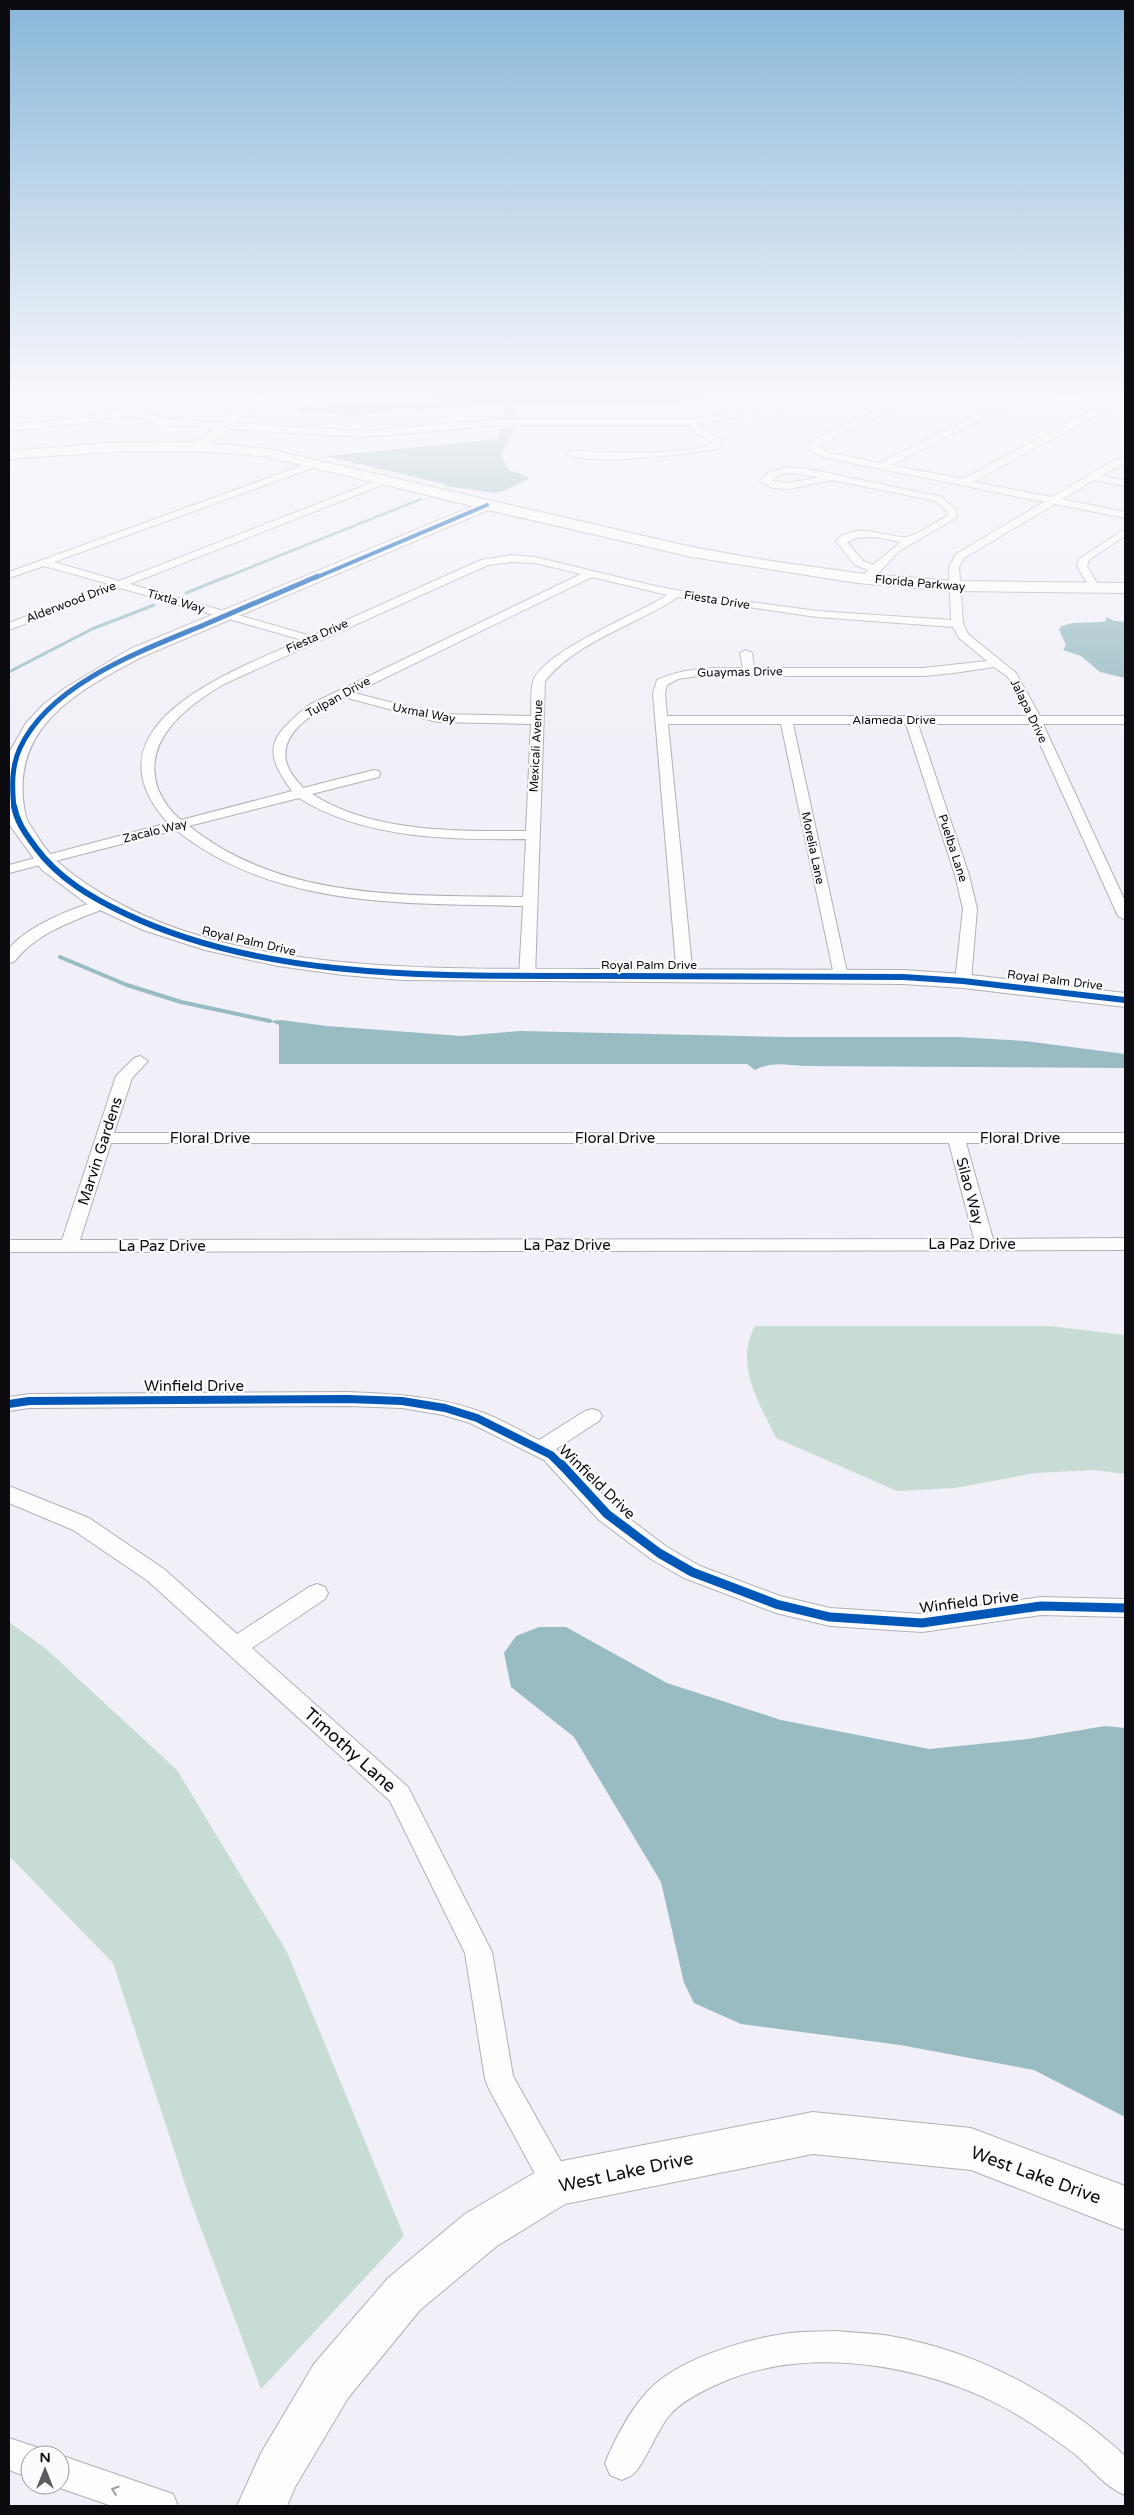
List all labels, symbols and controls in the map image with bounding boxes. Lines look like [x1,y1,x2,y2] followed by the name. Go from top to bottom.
[874,572,966,594] street label: Florida Parkway
[24,578,118,626] street label: Alderwood Drive
[146,586,207,616] street label: Tixtla Way
[683,588,751,612] street label: Fiesta Drive
[284,616,350,656] street label: Fiesta Drive
[697,664,783,680] street label: Guaymas Drive
[303,674,373,720] street label: Tulpan Drive
[1008,677,1051,745] street label: Jalapa Drive
[527,699,545,793] street label: Mexicali Avenue
[391,700,457,726] street label: Uxmal Way
[852,713,936,727] street label: Alameda Drive
[799,811,828,886] street label: Morelia Lane
[935,812,971,884] street label: Puelba Lane
[121,816,189,846] street label: Zacalo Way
[201,923,298,959] street label: Royal Palm Drive
[601,958,697,972] street label: Royal Palm Drive
[1006,967,1104,993] street label: Royal Palm Drive
[74,1094,126,1208] street label: Marvin Gardens
[170,1129,250,1147] street label: Floral Drive
[575,1129,655,1147] street label: Floral Drive
[980,1129,1060,1147] street label: Floral Drive
[952,1155,988,1227] street label: Silao Way
[928,1235,1016,1253] street label: La Paz Drive
[523,1236,611,1254] street label: La Paz Drive
[118,1237,206,1255] street label: La Paz Drive
[144,1377,244,1395] street label: Winfield Drive
[555,1441,639,1523] street label: Winfield Drive
[918,1587,1020,1617] street label: Winfield Drive
[299,1703,401,1797] street label: Timothy Lane
[968,2141,1104,2209] street label: West Lake Drive
[557,2147,695,2197] street label: West Lake Drive
[20,2445,70,2495] north arrow
[39,2449,51,2466] text: N
[111,2486,119,2496] one-way arrow

